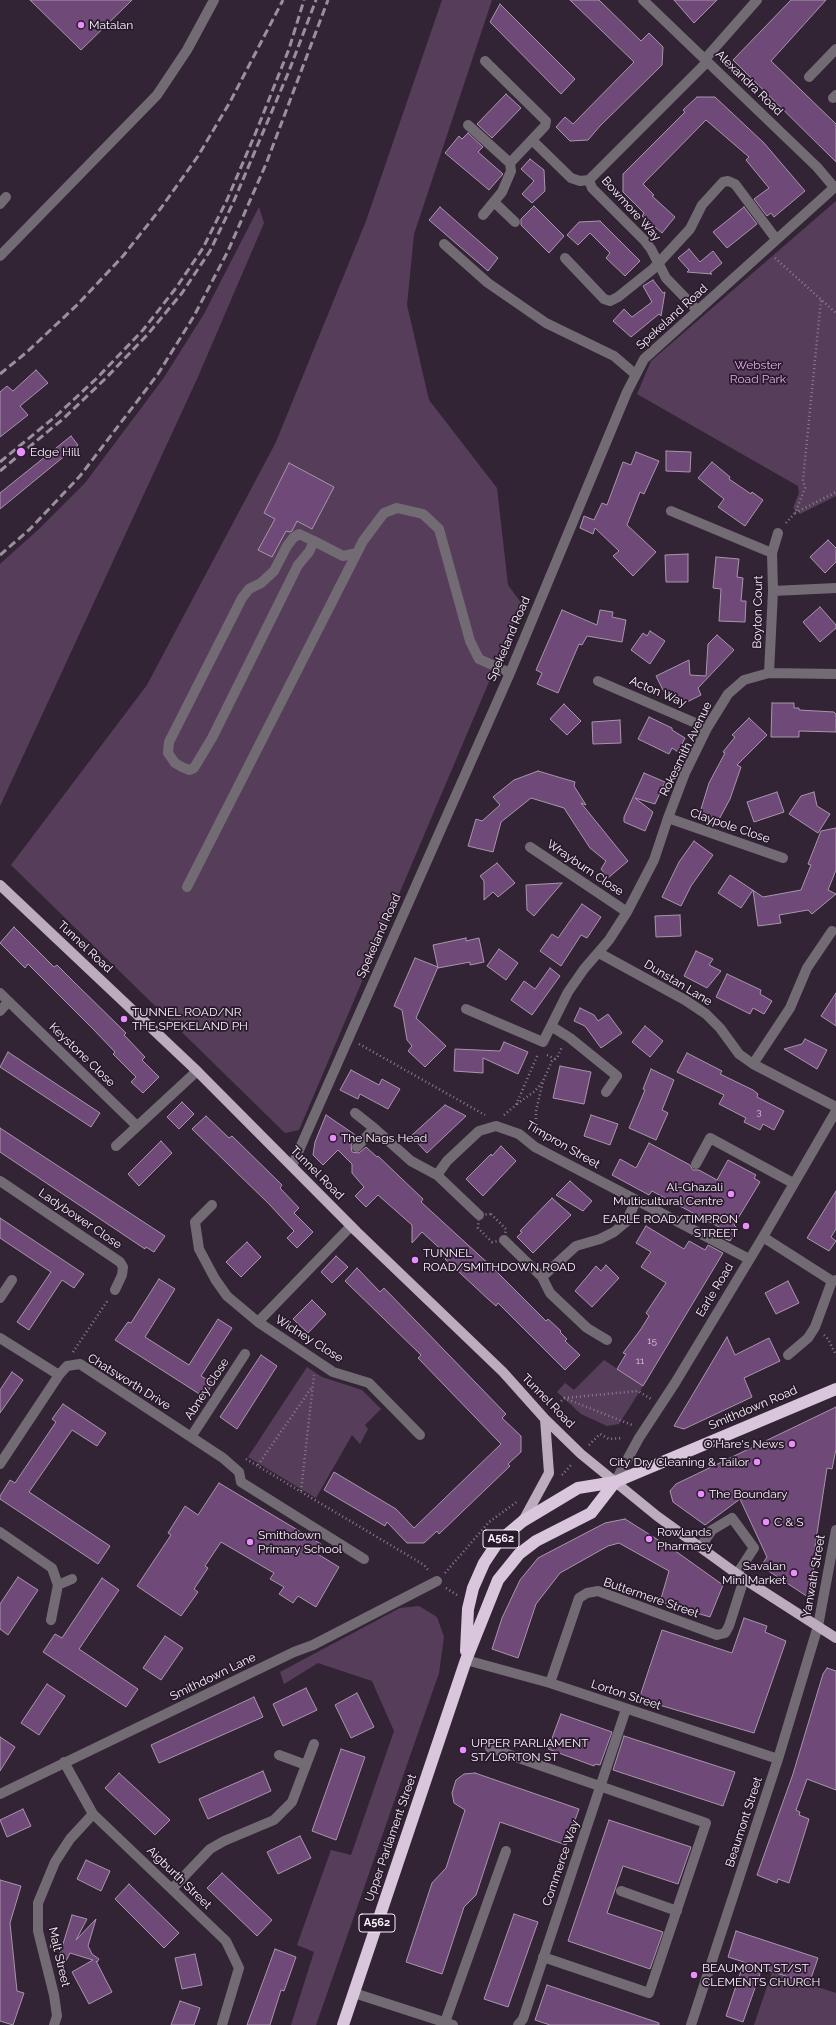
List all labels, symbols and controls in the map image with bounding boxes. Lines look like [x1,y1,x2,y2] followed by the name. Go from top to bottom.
[89,18,133,32] place label: Matalan
[76,20,86,30] marker: Matalan
[712,47,786,119] street label: Alexandra Road
[598,174,664,244] street label: Bowmore Way
[633,281,711,353] street label: Spekeland Road
[730,358,786,386] park label: Webster Road Park
[30,445,80,459] place label: Edge Hill
[15,446,27,458] marker: Edge Hill
[750,575,766,649] street label: Boyton Court
[485,594,533,684] street label: Spekeland Road
[627,674,689,710] street label: Acton Way
[657,699,715,799] street label: Rokesmith Avenue
[688,806,772,846] street label: Claypole Close
[544,837,626,899] street label: Wrayburn Close
[354,892,404,980] street label: Spekeland Road
[55,918,115,976] street label: Tunnel Road
[641,957,715,1009] street label: Dunstan Lane
[132,1005,248,1033] place label: TUNNEL ROAD/NR THE SPEKELAND PH
[119,1014,129,1024] marker: TUNNEL ROAD/NR THE SPEKELAND PH
[46,1020,118,1090] street label: Keystone Close
[756,1106,762,1118] house number: 3
[524,1118,602,1172] street label: Timpron Street
[341,1131,427,1145] place label: The Nags Head
[328,1133,338,1143] marker: The Nags Head
[287,1143,347,1203] street label: Tunnel Road
[613,1180,723,1208] place label: Al-Ghazali Multicultural Centre
[36,1186,124,1252] street label: Ladybower Close
[726,1189,736,1199] marker: Al-Ghazali Multicultural Centre
[603,1212,738,1240] place label: EARLE ROAD/TIMPRON STREET
[741,1221,751,1231] marker: EARLE ROAD/TIMPRON STREET
[423,1246,576,1274] place label: TUNNEL ROAD/SMITHDOWN ROAD
[410,1255,420,1265] marker: TUNNEL ROAD/SMITHDOWN ROAD
[693,1261,737,1319] street label: Earle Road
[272,1312,346,1366] street label: Widney Close
[647,1335,657,1347] house number: 15
[85,1351,173,1413] street label: Chatsworth Drive
[636,1355,644,1367] house number: 11
[182,1356,232,1422] street label: Abney Close
[519,1371,577,1431] street label: Tunnel Road
[706,1383,800,1433] street label: Smithdown Road
[704,1437,784,1451] place label: O'Hare's News
[787,1439,797,1449] marker: O'Hare's News
[609,1455,749,1469] place label: City Dry Cleaning & Tailor
[752,1457,762,1467] marker: City Dry Cleaning & Tailor
[709,1487,787,1501] place label: The Boundary
[696,1489,706,1499] marker: The Boundary
[774,1515,804,1529] place label: C & S
[761,1517,771,1527] marker: C & S
[657,1525,713,1553] place label: Rowlands Pharmacy
[258,1528,342,1556] place label: Smithdown Primary School
[483,1530,519,1548] road number: A562
[644,1534,654,1544] marker: Rowlands Pharmacy
[800,1534,828,1618] street label: Yanwath Street
[245,1537,255,1547] marker: Smithdown Primary School
[722,1559,786,1587] place label: Savalan Mini Market
[789,1568,799,1578] marker: Savalan Mini Market
[601,1575,701,1621] street label: Buttermere Street
[168,1650,258,1704] street label: Smithdown Lane
[589,1677,663,1713] street label: Lorton Street
[471,1736,589,1764] place label: UPPER PARLIAMENT ST/LORTON ST
[458,1745,468,1755] marker: UPPER PARLIAMENT ST/LORTON ST
[362,1772,420,1904] street label: Upper Parliament Street
[723,1775,765,1869] street label: Beaumont Street
[540,1818,582,1908] street label: Commerce Way
[144,1844,214,1912] street label: Aigburth Street
[359,1914,395,1932] road number: A562
[45,1926,73,1988] street label: Malt Street
[702,1961,820,1989] place label: BEAUMONT ST/ST CLEMENTS CHURCH
[689,1970,699,1980] marker: BEAUMONT ST/ST CLEMENTS CHURCH

